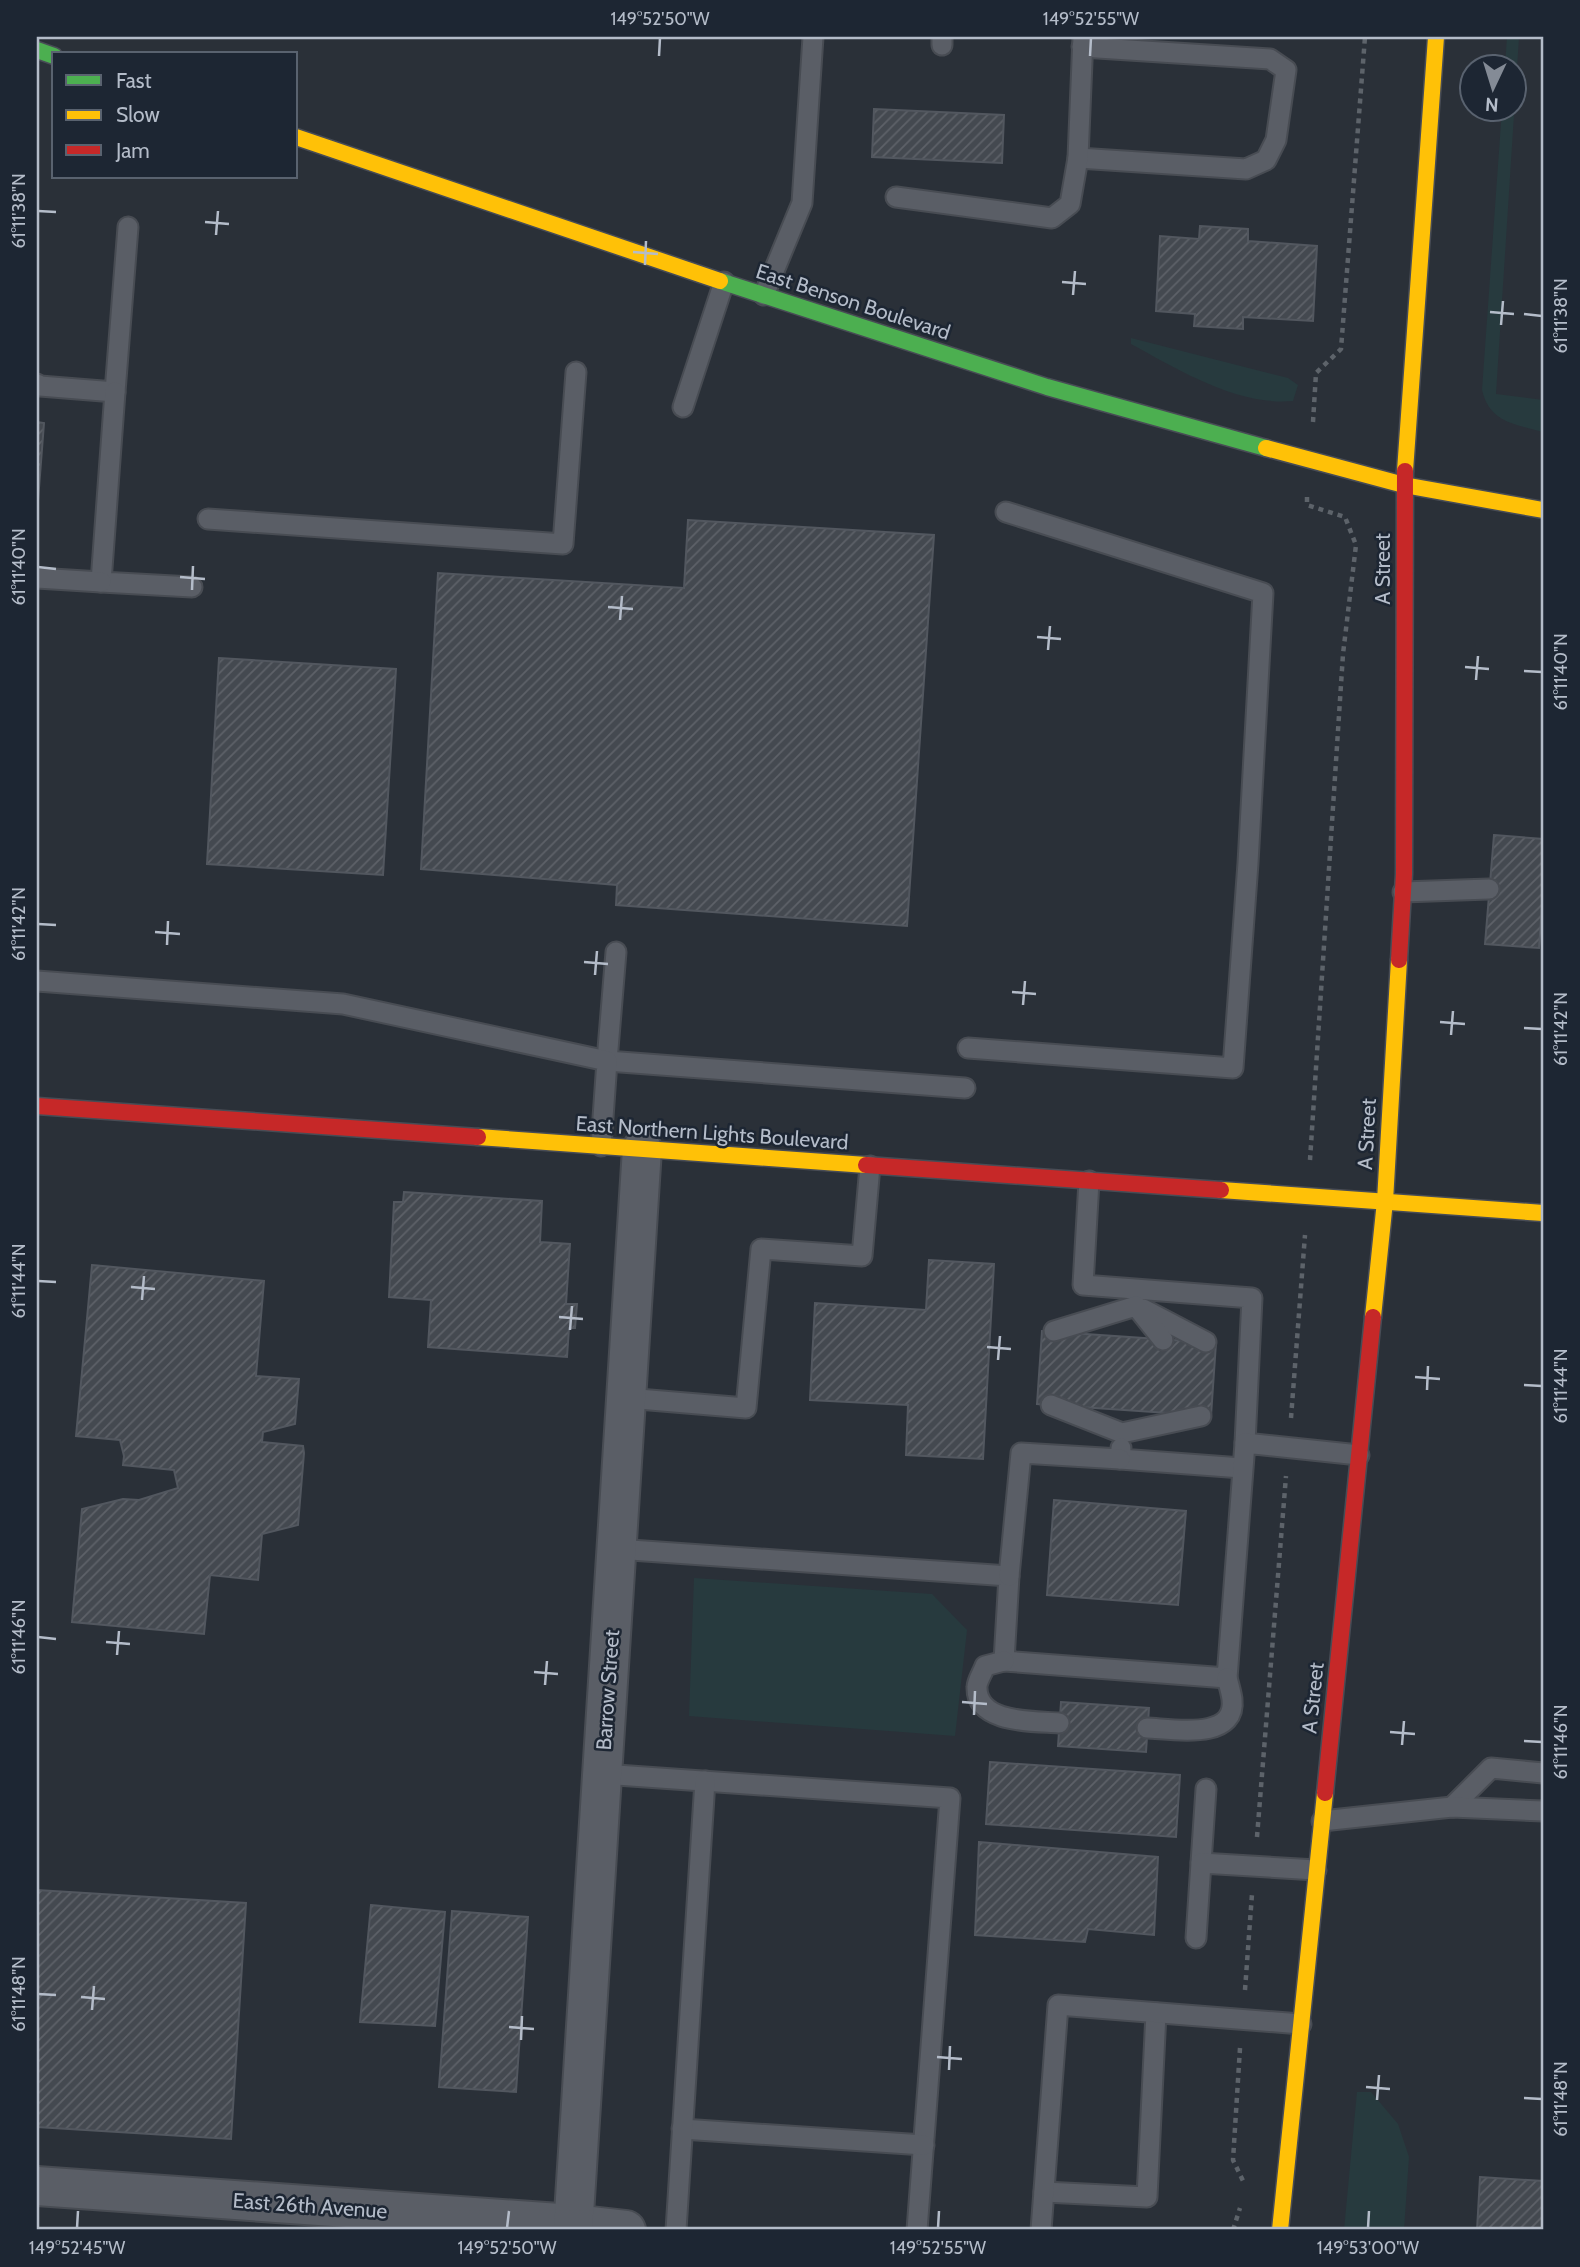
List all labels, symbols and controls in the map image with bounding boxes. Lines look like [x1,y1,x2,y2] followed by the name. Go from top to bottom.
[610,8,710,30] text: 149°52'50"W
[1043,8,1139,30] text: 149°52'55"W
[52,52,298,178] legend
[1458,52,1528,122] north arrow
[116,68,152,93] text: Fast
[1484,93,1499,116] text: N
[116,102,160,127] text: Slow
[115,138,150,163] text: Jam
[8,173,30,249] text: 61°11'38"N
[753,258,953,345] street label: East Benson Boulevard
[1550,278,1572,354] text: 61°11'38"N
[8,528,30,606] text: 61°11'40"N
[1370,533,1395,605] street label: A Street
[1550,633,1572,711] text: 61°11'40"N
[8,887,30,961] text: 61°11'42"N
[1550,992,1572,1066] text: 61°11'42"N
[1352,1098,1381,1170] street label: A Street
[575,1111,849,1155] street label: East Northern Lights Boulevard
[8,1244,30,1318] text: 61°11'44"N
[1550,1349,1572,1423] text: 61°11'44"N
[8,1600,30,1674] text: 61°11'46"N
[591,1629,624,1751] street label: Barrow Street
[1296,1661,1329,1735] street label: A Street
[1550,1705,1572,1779] text: 61°11'46"N
[8,1956,30,2032] text: 61°11'48"N
[1550,2061,1572,2137] text: 61°11'48"N
[232,2188,388,2223] street label: East 26th Avenue
[29,2237,125,2259] text: 149°52'45"W
[457,2237,557,2259] text: 149°52'50"W
[890,2237,986,2259] text: 149°52'55"W
[1317,2237,1419,2259] text: 149°53'00"W

